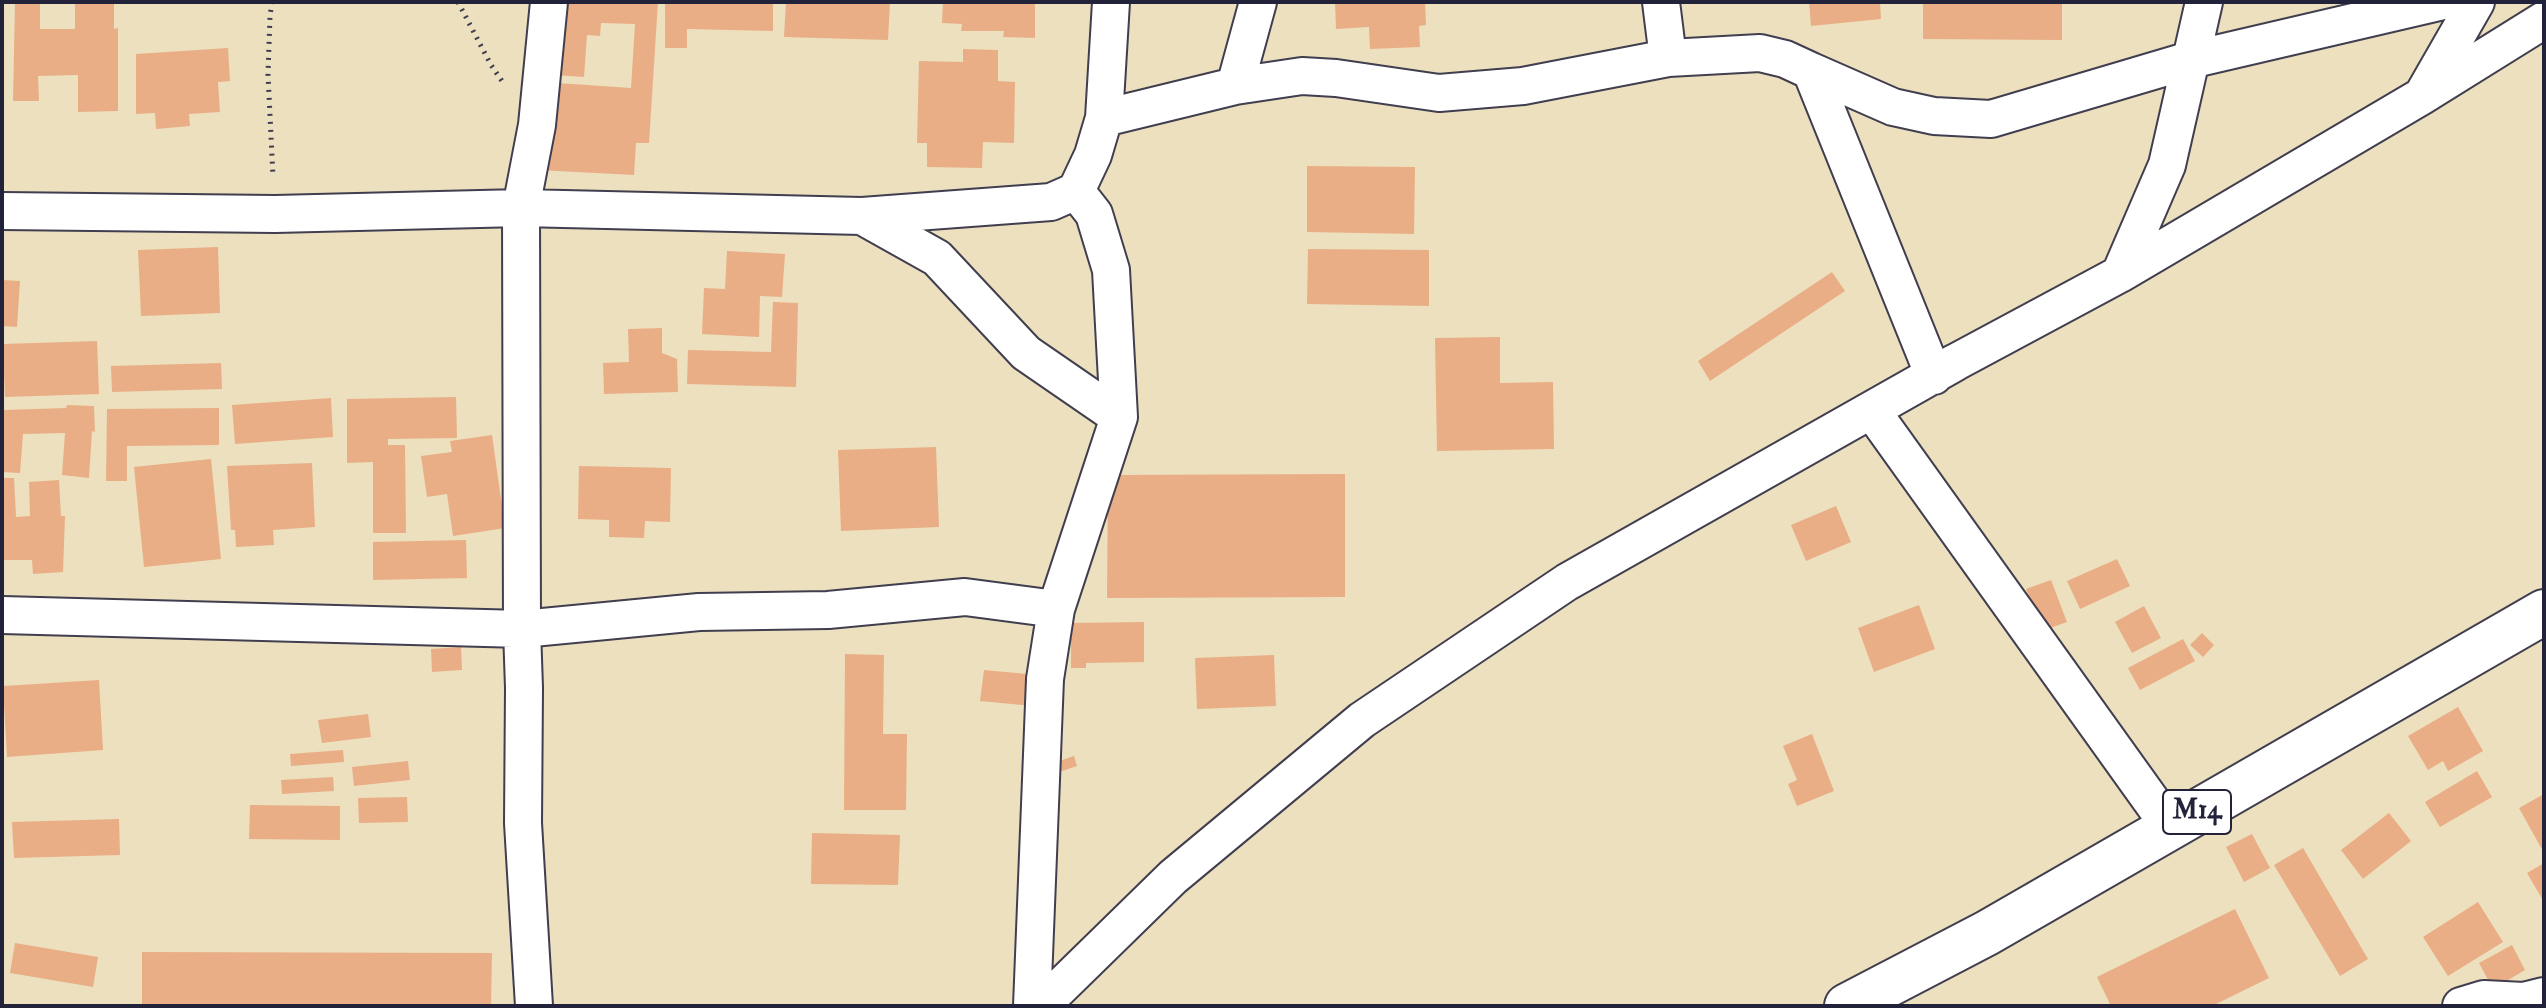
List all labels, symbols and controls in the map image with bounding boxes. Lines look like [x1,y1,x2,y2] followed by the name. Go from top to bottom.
[2163,790,2231,834] road number: M14

